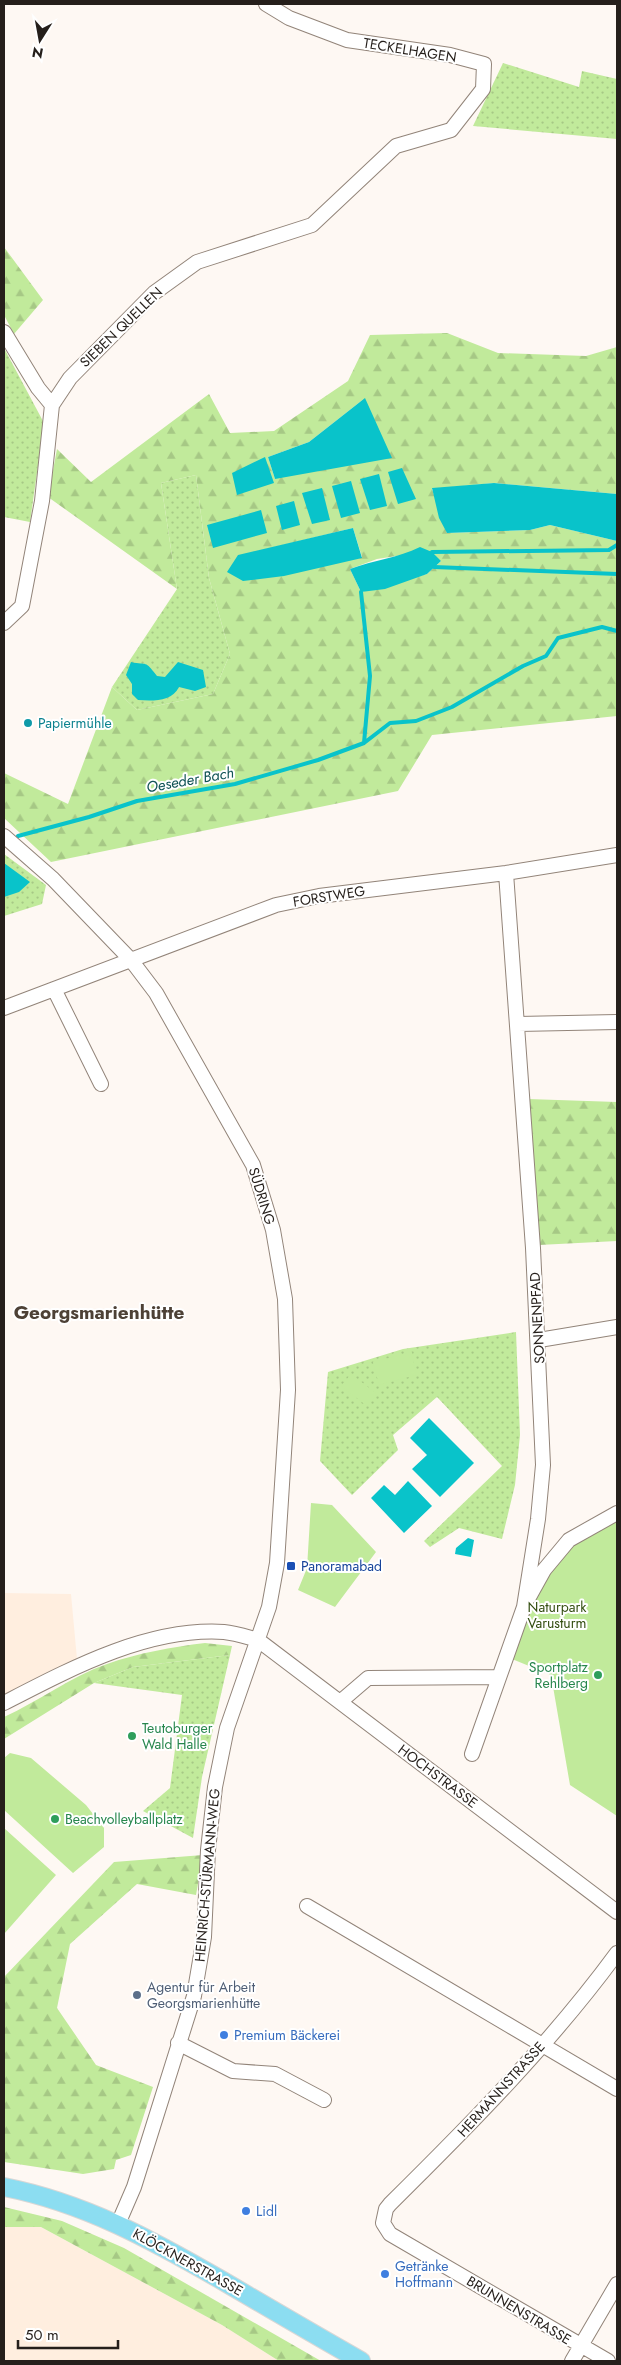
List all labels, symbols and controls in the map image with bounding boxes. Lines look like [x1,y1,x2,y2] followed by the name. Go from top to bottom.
[15,15,65,65] north arrow
[362,33,458,67] street label: TECKELHAGEN
[30,42,45,64] text: N
[75,282,167,372] street label: SIEBEN QUELLEN
[38,713,112,733] place label: Papiermühle
[22,717,34,729] marker: Papiermühle
[144,761,236,799] water label: Oeseder Bach
[291,880,367,912] street label: FORSTWEG
[244,1165,280,1227] street label: SÜDRING
[525,1272,549,1364] street label: SONNENPFAD
[14,1299,184,1326] district label: Georgsmarienhütte
[301,1556,382,1576] place label: Panoramabad
[285,1560,297,1572] marker: Panoramabad
[528,1597,587,1633] park label: Naturpark Varusturm
[529,1657,589,1693] place label: Sportplatz Rehlberg
[592,1669,604,1681] marker: Sportplatz Rehlberg
[142,1718,213,1754] place label: Teutoburger Wald Halle
[126,1730,138,1742] marker: Teutoburger Wald Halle
[394,1739,482,1813] street label: HOCHSTRASSE
[189,1787,225,1963] street label: HEINRICH-STÜRMANN-WEG
[65,1809,183,1829] place label: Beachvolleyballplatz
[49,1813,61,1825] marker: Beachvolleyballplatz
[147,1977,260,2013] place label: Agentur für Arbeit Georgsmarienhütte
[131,1989,143,2001] marker: Agentur für Arbeit Georgsmarienhütte
[234,2025,340,2045] place label: Premium Bäckerei
[218,2029,230,2041] marker: Premium Bäckerei
[453,2037,549,2141] street label: HERMANNSTRASSE
[256,2201,277,2221] place label: Lidl
[240,2205,252,2217] marker: Lidl
[129,2223,247,2301] street label: KLÖCKNERSTRASSE
[395,2256,453,2292] place label: Getränke Hoffmann
[379,2268,391,2280] marker: Getränke Hoffmann
[463,2271,575,2349] street label: BRUNNENSTRASSE
[18,2318,118,2350] scale bar
[25,2324,59,2346] text: 50 m

